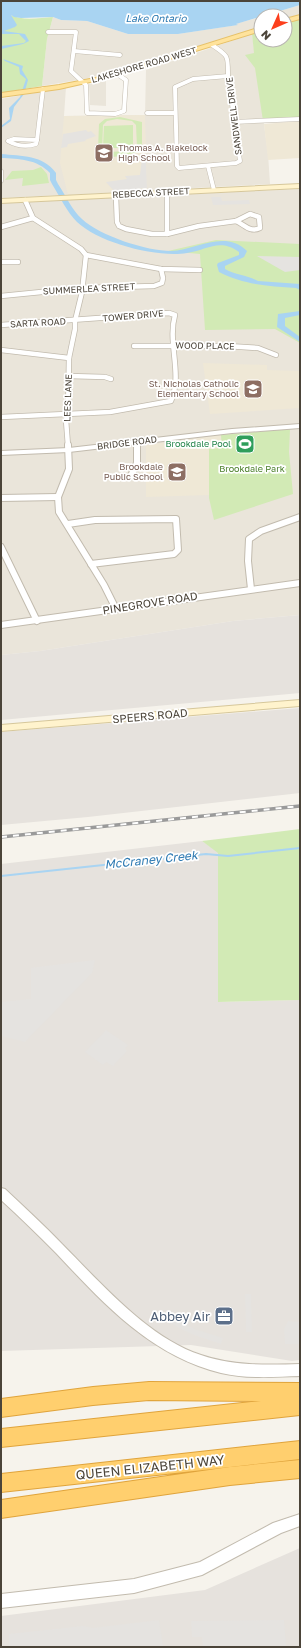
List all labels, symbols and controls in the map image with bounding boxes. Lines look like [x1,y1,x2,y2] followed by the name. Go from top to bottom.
[253,8,293,48] north arrow
[126,12,187,24] water label: Lake Ontario
[258,28,273,43] text: N
[90,44,198,85] street label: LAKESHORE ROAD WEST
[223,77,244,156] street label: SANDWELL DRIVE
[93,142,115,164] school or university icon: Thomas A. Blakelock High School
[118,142,208,163] place label: Thomas A. Blakelock High School
[112,185,190,200] street label: REBECCA STREET
[43,281,136,296] street label: SUMMERLEA STREET
[102,307,164,324] street label: TOWER DRIVE
[10,316,66,329] street label: SARTA ROAD
[175,339,235,352] street label: WOOD PLACE
[61,374,74,422] street label: LEES LANE
[149,378,239,399] place label: St. Nicholas Catholic Elementary School
[242,378,264,400] school or university icon: St. Nicholas Catholic Elementary School
[96,433,158,452] street label: BRIDGE ROAD
[234,433,256,455] sports icon: Brookdale Pool
[165,438,231,449] place label: Brookdale Pool
[104,461,163,482] place label: Brookdale Public School
[166,461,188,483] school or university icon: Brookdale Public School
[219,463,285,474] park label: Brookdale Park
[101,589,199,616] street label: PINEGROVE ROAD
[112,706,188,725] street label: SPEERS ROAD
[104,847,199,872] water label: McCraney Creek
[213,1305,235,1327] office icon: Abbey Air
[150,1308,210,1324] place label: Abbey Air
[75,1451,226,1483] street label: QUEEN ELIZABETH WAY

